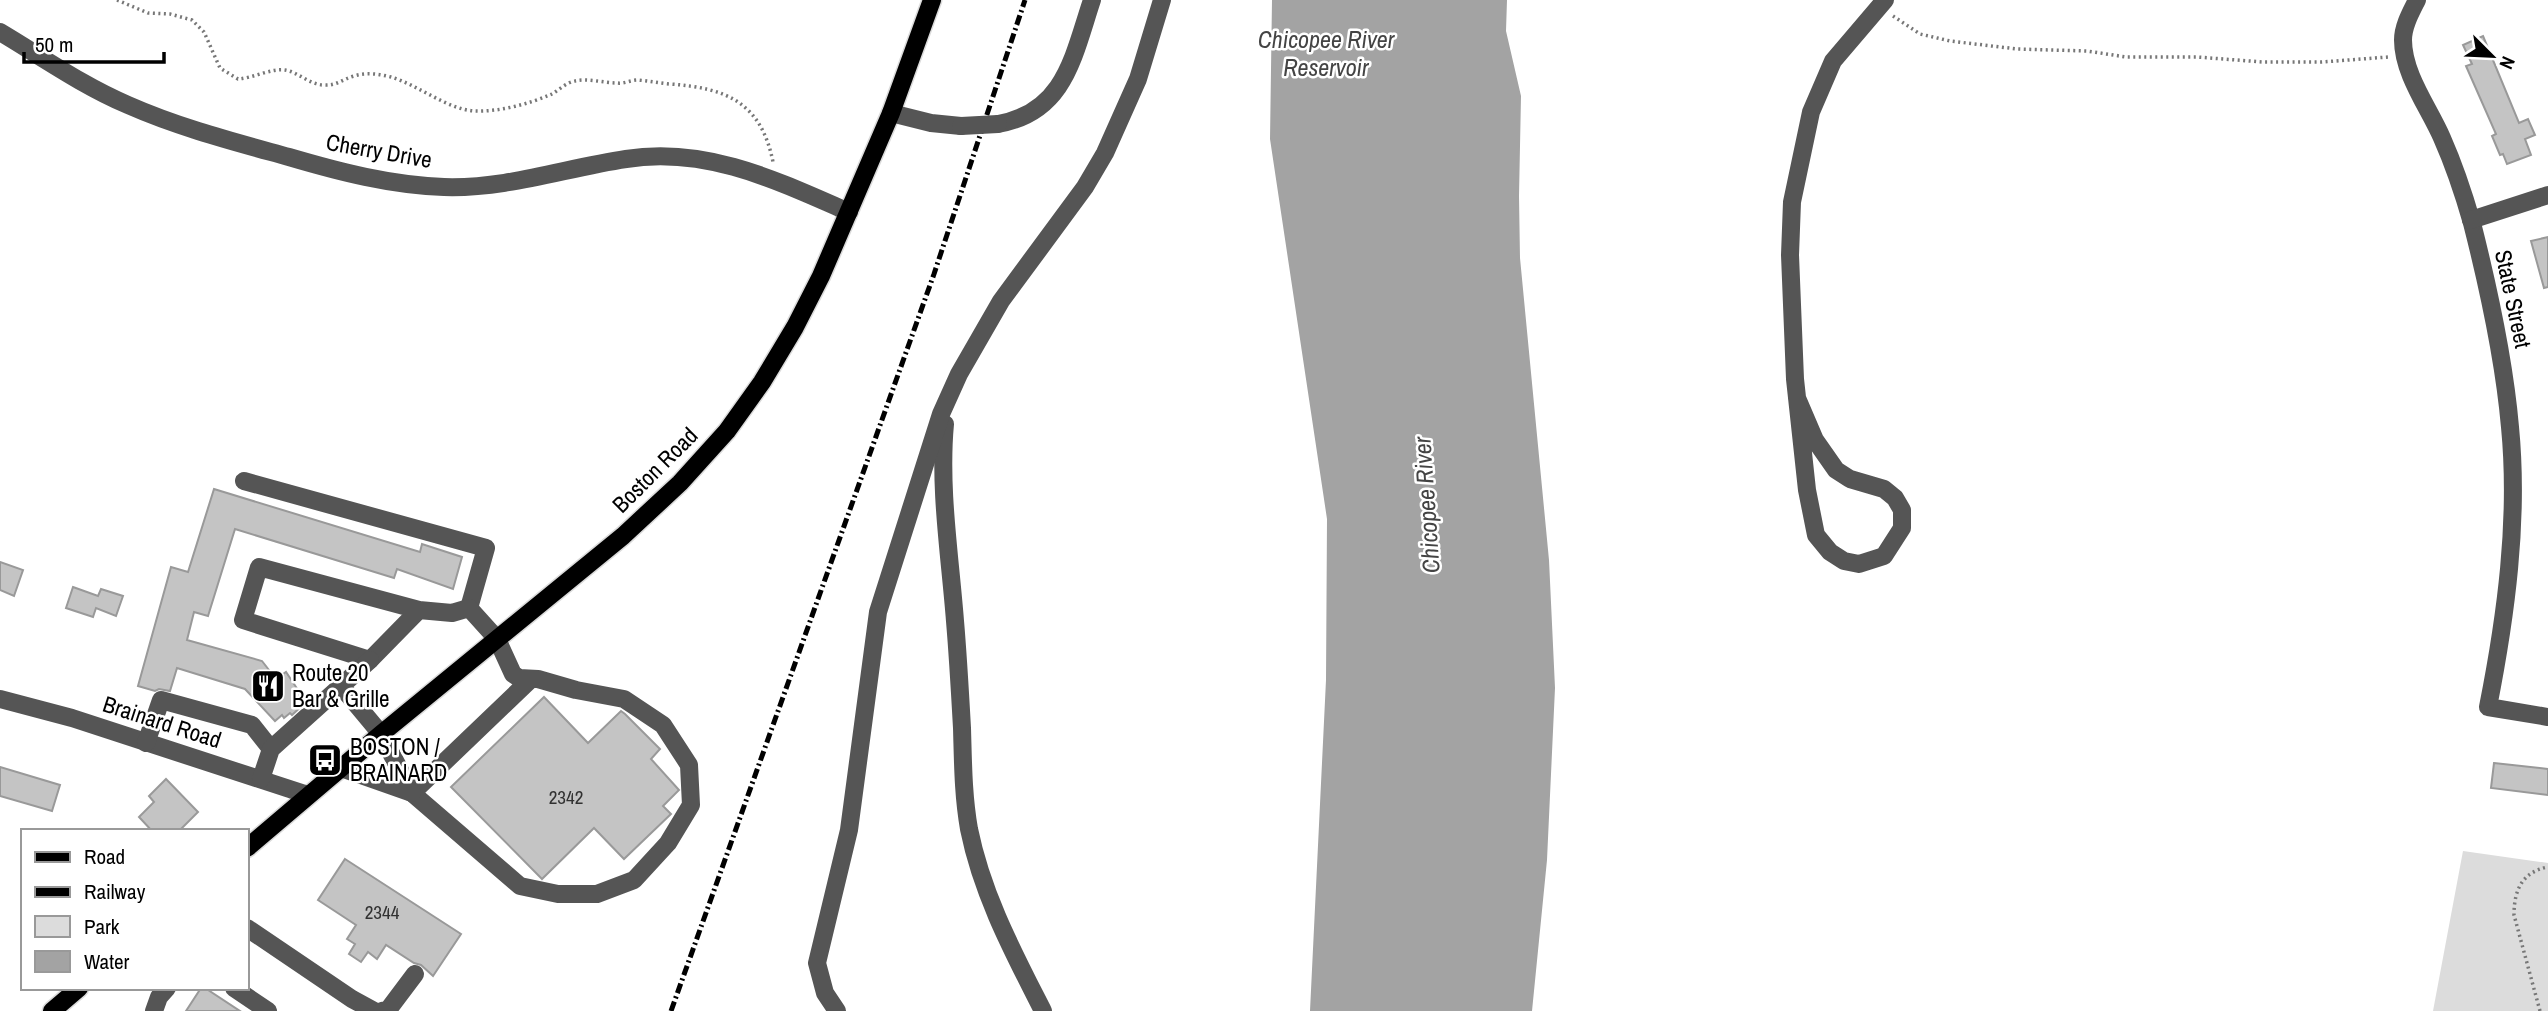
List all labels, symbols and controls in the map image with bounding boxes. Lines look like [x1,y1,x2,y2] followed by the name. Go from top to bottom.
[24,21,164,65] scale bar
[2457,21,2527,91] north arrow
[1258,23,1396,83] water label: Chicopee River Reservoir
[35,30,73,59] text: 50 m
[2493,52,2522,73] text: N
[324,126,434,175] street label: Cherry Drive
[2488,247,2539,351] street label: State Street
[605,420,704,519] street label: Boston Road
[1405,434,1447,574] water label: Chicopee River
[292,657,389,714] place label: Route 20 Bar & Grille
[249,667,287,705] restaurant icon: Route 20 Bar & Grille
[99,688,225,755] street label: Brainard Road
[350,731,447,788] place label: BOSTON / BRAINARD
[306,741,344,779] bus stop icon: BOSTON / BRAINARD
[549,784,583,810] house number: 2342
[21,829,248,990] legend
[84,842,125,871] text: Road
[84,877,146,906] text: Railway
[365,899,400,925] house number: 2344
[84,912,120,941] text: Park
[84,947,130,976] text: Water

